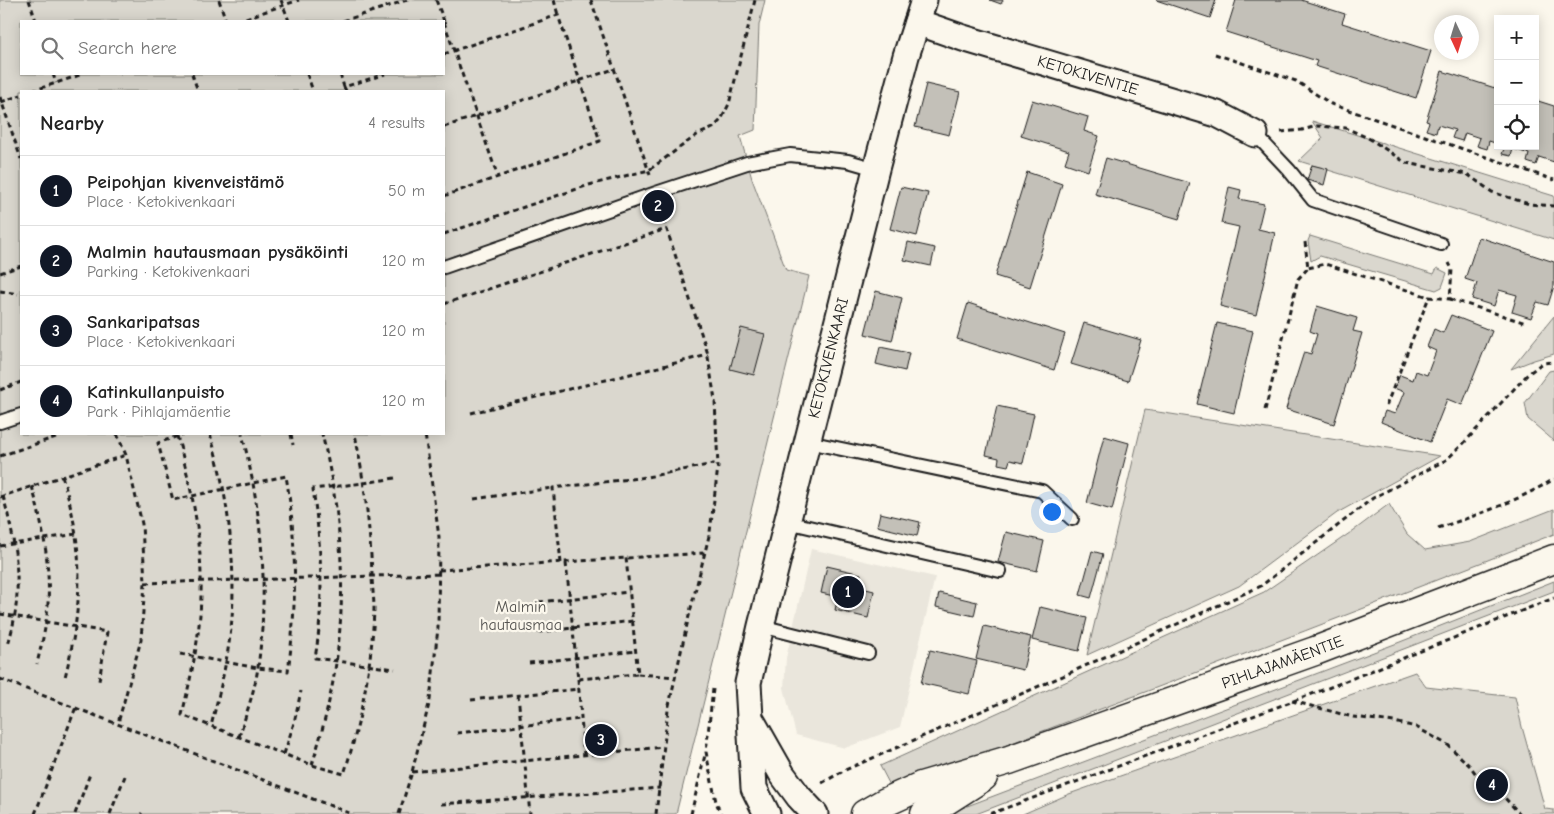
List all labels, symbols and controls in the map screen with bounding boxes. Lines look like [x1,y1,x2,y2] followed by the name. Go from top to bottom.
[1434,15,1479,60] north arrow
[1494,15,1539,150] map controls
[1494,15,1539,60] button: +
[20,20,445,75] search box
[38,34,66,62] icon: search
[78,37,177,59] text: Search here
[1035,52,1141,99] street label: KETOKIVENTIE
[1494,60,1539,105] button: −
[1494,105,1539,150] button: locate
[40,111,104,135] text: Nearby
[368,114,425,132] text: 4 results
[87,171,284,193] text: Peipohjan kivenveistämö
[53,182,59,200] text: 1
[388,182,425,200] text: 50 m
[642,187,674,225] pin: 2
[87,193,235,211] text: Place · Ketokivenkaari
[87,241,348,263] text: Malmin hautausmaan pysäköinti
[52,252,60,270] text: 2
[382,252,425,270] text: 120 m
[87,263,250,281] text: Parking · Ketokivenkaari
[805,296,852,420] street label: KETOKIVENKAARI
[87,311,200,333] text: Sankaripatsas
[52,322,60,340] text: 3
[382,322,425,340] text: 120 m
[87,333,235,351] text: Place · Ketokivenkaari
[87,381,225,403] text: Katinkullanpuisto
[52,392,60,410] text: 4
[382,392,425,410] text: 120 m
[87,403,231,421] text: Park · Pihlajamäentie
[1039,499,1065,525] your location
[832,573,864,611] pin: 1
[480,598,562,634] park label: Malmin hautausmaa
[1219,632,1346,692] street label: PIHLAJAMÄENTIE
[585,721,617,759] pin: 3
[1476,766,1508,804] pin: 4

